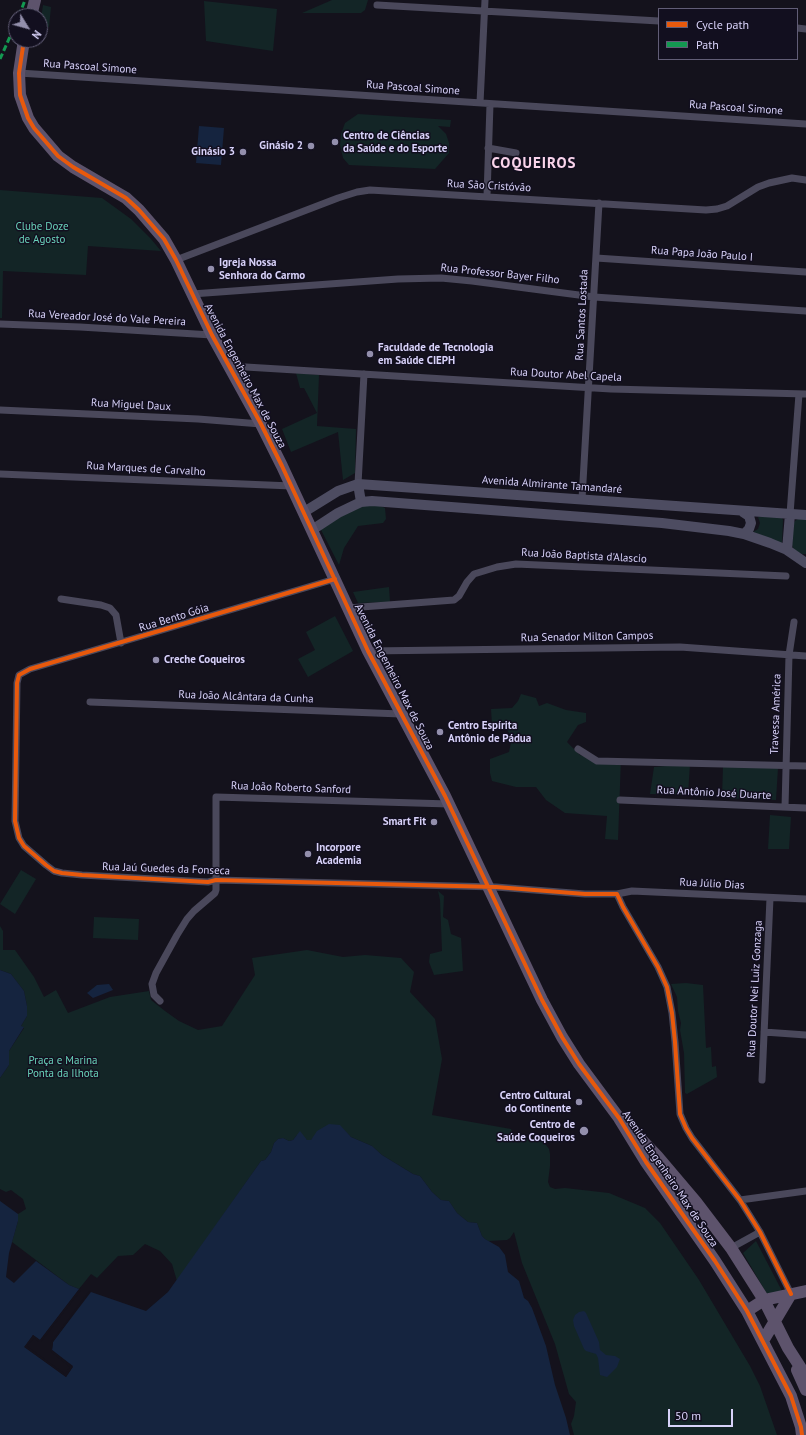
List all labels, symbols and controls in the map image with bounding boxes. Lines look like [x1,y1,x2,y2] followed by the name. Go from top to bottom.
[8,8,48,48] north arrow
[658,8,798,60] legend
[696,17,749,32] text: Cycle path
[29,28,45,42] text: N
[696,37,719,52] text: Path
[43,57,137,77] street label: Rua Pascoal Simone
[366,78,460,98] street label: Rua Pascoal Simone
[689,98,783,118] street label: Rua Pascoal Simone
[343,129,447,155] place label: Centro de Ciências da Saúde e do Esporte
[330,137,340,147] marker: Centro de Ciências da Saúde e do Esporte
[259,139,303,153] place label: Ginásio 2
[306,141,316,151] marker: Ginásio 2
[191,145,235,159] place label: Ginásio 3
[238,147,248,157] marker: Ginásio 3
[491,155,577,173] district label: COQUEIROS
[447,177,531,195] street label: Rua São Cristóvão
[15,220,69,246] park label: Clube Doze de Agosto
[651,244,753,264] street label: Rua Papa João Paulo I
[219,256,305,282] place label: Igreja Nossa Senhora do Carmo
[440,261,560,287] street label: Rua Professor Bayer Filho
[206,264,216,274] marker: Igreja Nossa Senhora do Carmo
[573,269,591,361] street label: Rua Santos Lostada
[201,301,289,451] street label: Avenida Engenheiro Max de Souza
[28,307,186,329] street label: Rua Vereador José do Vale Pereira
[378,341,493,367] place label: Faculdade de Tecnologia em Saúde CIEPH
[365,349,375,359] marker: Faculdade de Tecnologia em Saúde CIEPH
[510,365,622,385] street label: Rua Doutor Abel Capela
[91,396,171,414] street label: Rua Miguel Daux
[86,459,206,479] street label: Rua Marques de Carvalho
[481,474,623,496] street label: Avenida Almirante Tamandaré
[521,546,647,566] street label: Rua João Baptista d'Alascio
[138,601,210,635] street label: Rua Bento Góia
[351,602,437,752] street label: Avenida Engenheiro Max de Souza
[521,629,653,645] street label: Rua Senador Milton Campos
[164,653,245,667] place label: Creche Coqueiros
[151,655,161,665] marker: Creche Coqueiros
[768,673,784,755] street label: Travessa América
[178,688,314,706] street label: Rua João Alcântara da Cunha
[448,719,531,745] place label: Centro Espírita Antônio de Pádua
[435,727,445,737] marker: Centro Espírita Antônio de Pádua
[231,779,351,797] street label: Rua João Roberto Sanford
[656,783,772,803] street label: Rua Antônio José Duarte
[383,815,426,829] place label: Smart Fit
[429,817,439,827] marker: Smart Fit
[316,841,361,867] place label: Incorpore Academia
[303,849,313,859] marker: Incorpore Academia
[102,860,230,878] street label: Rua Jaú Guedes da Fonseca
[679,876,745,892] street label: Rua Júlio Dias
[745,920,765,1058] street label: Rua Doutor Nei Luiz Gonzaga
[27,1054,99,1080] park label: Praça e Marina Ponta da Ilhota
[500,1089,571,1115] place label: Centro Cultural do Continente
[574,1097,584,1107] marker: Centro Cultural do Continente
[619,1108,721,1250] street label: Avenida Engenheiro Max de Souza
[497,1118,575,1144] place label: Centro de Saúde Coqueiros
[578,1125,590,1137] marker: Centro de Saúde Coqueiros
[670,1401,735,1427] scale bar
[675,1408,701,1423] text: 50 m

